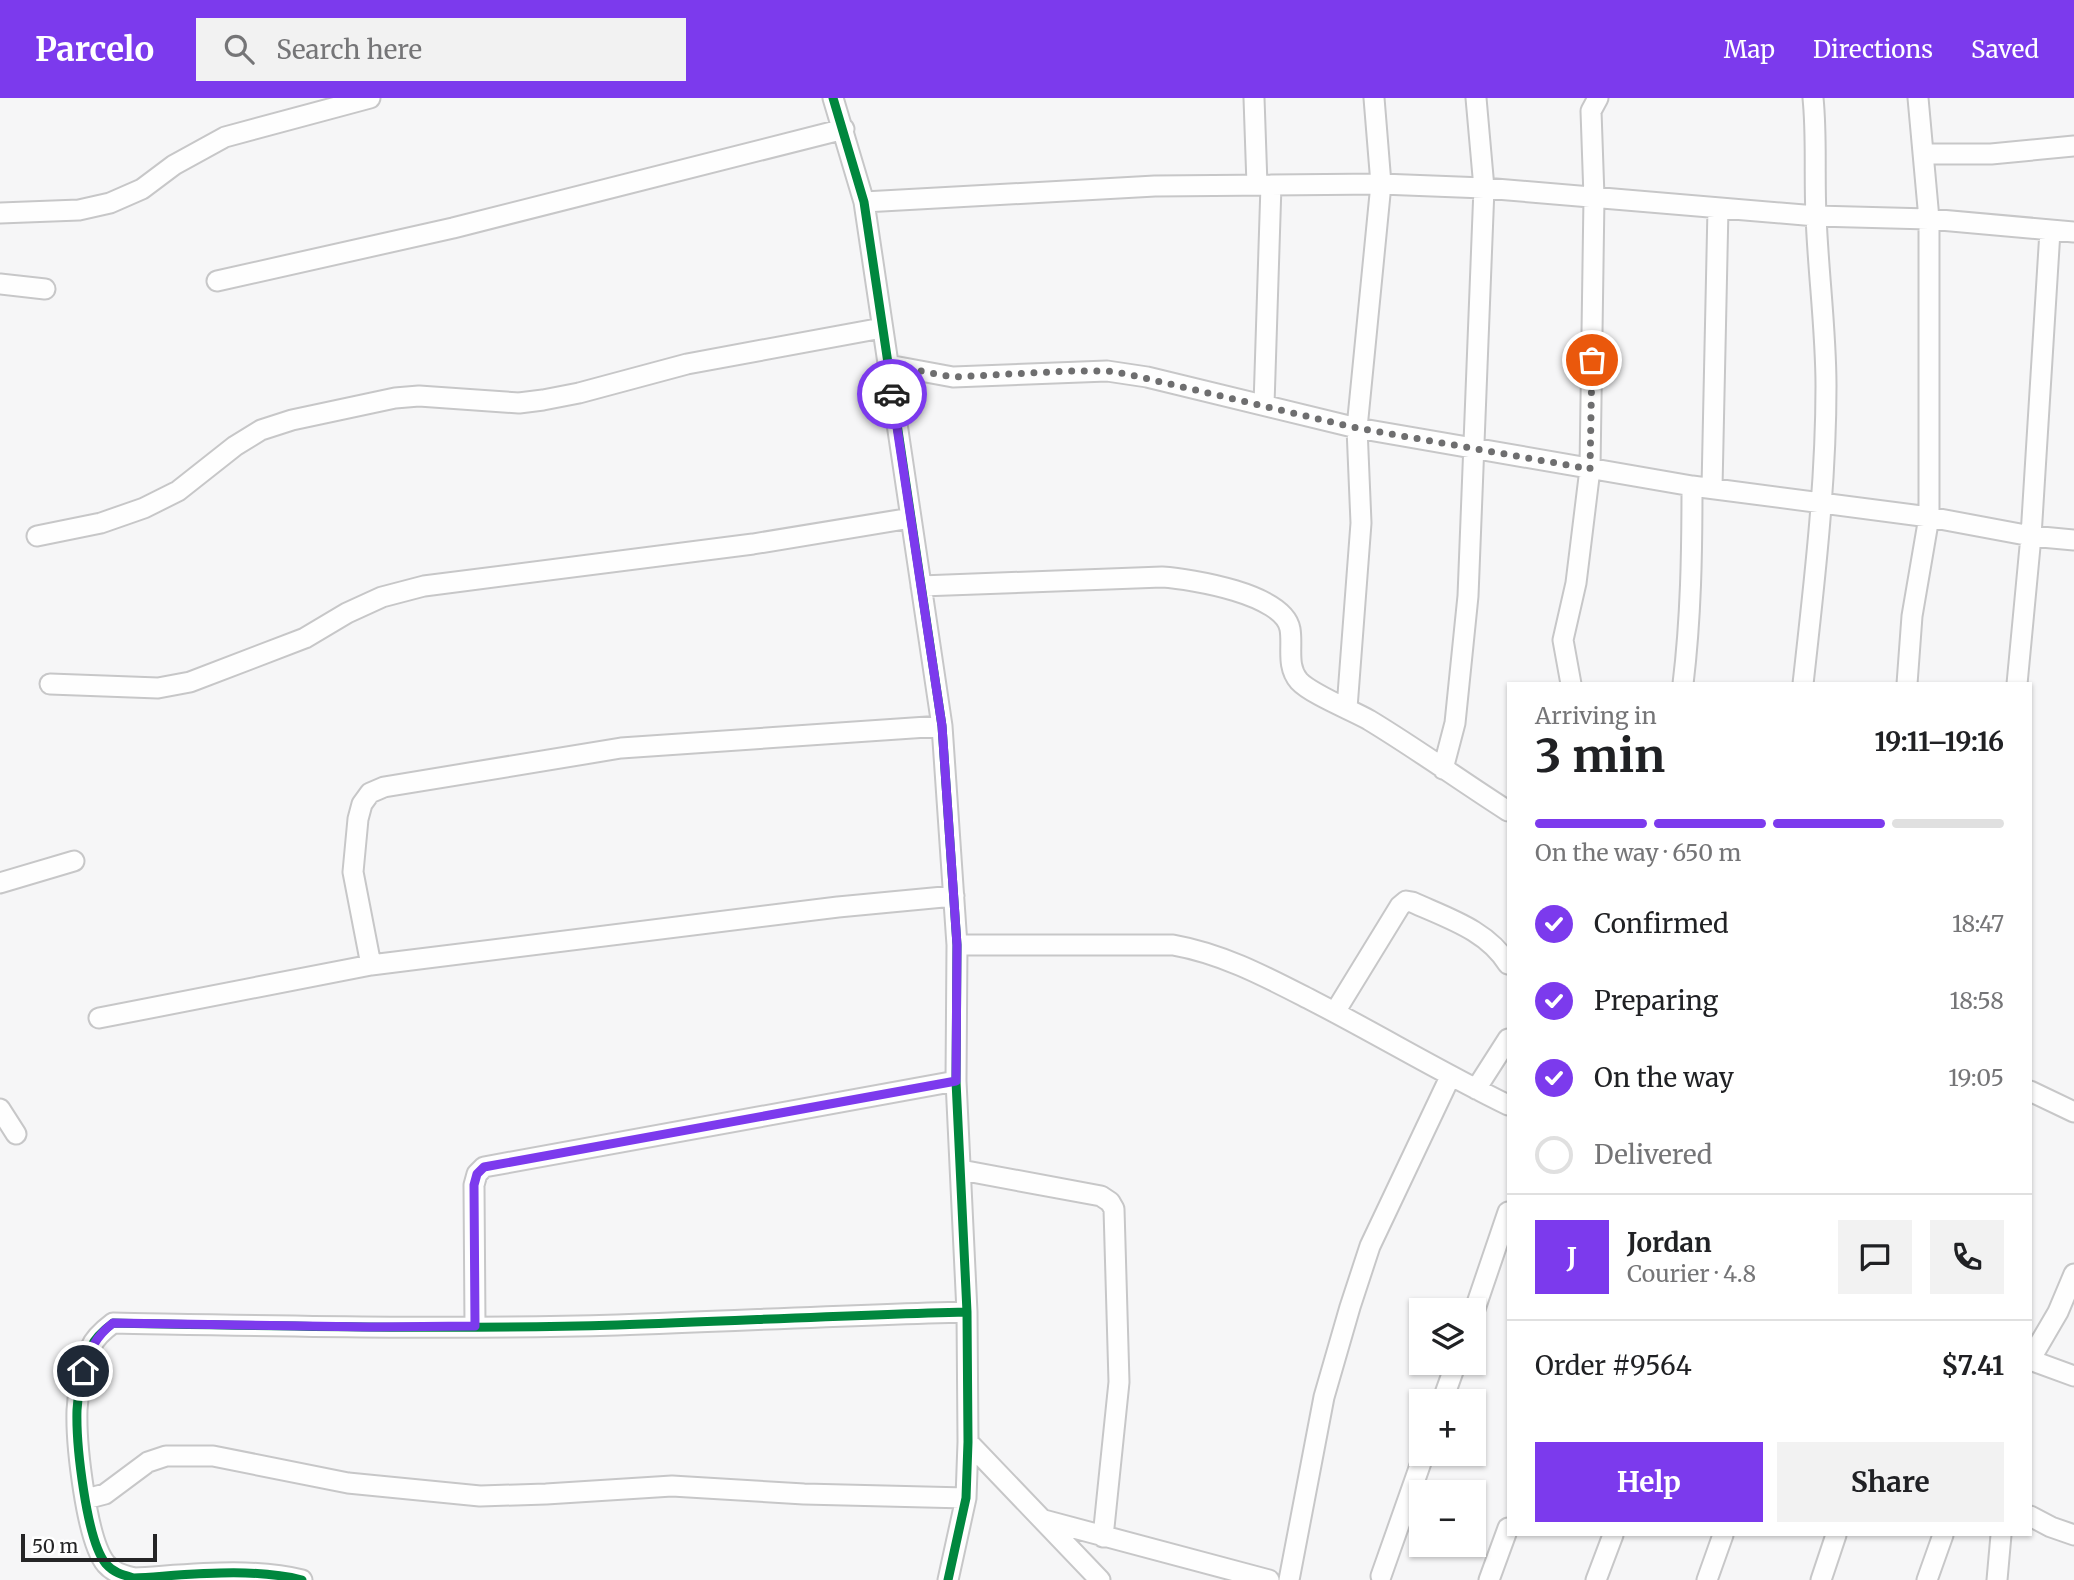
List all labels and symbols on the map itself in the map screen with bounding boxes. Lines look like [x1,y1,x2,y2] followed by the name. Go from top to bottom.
[1562,330,1622,390] pin
[857,359,927,429] courier
[53,1341,113,1401] pin
[21,1531,158,1563] scale bar

